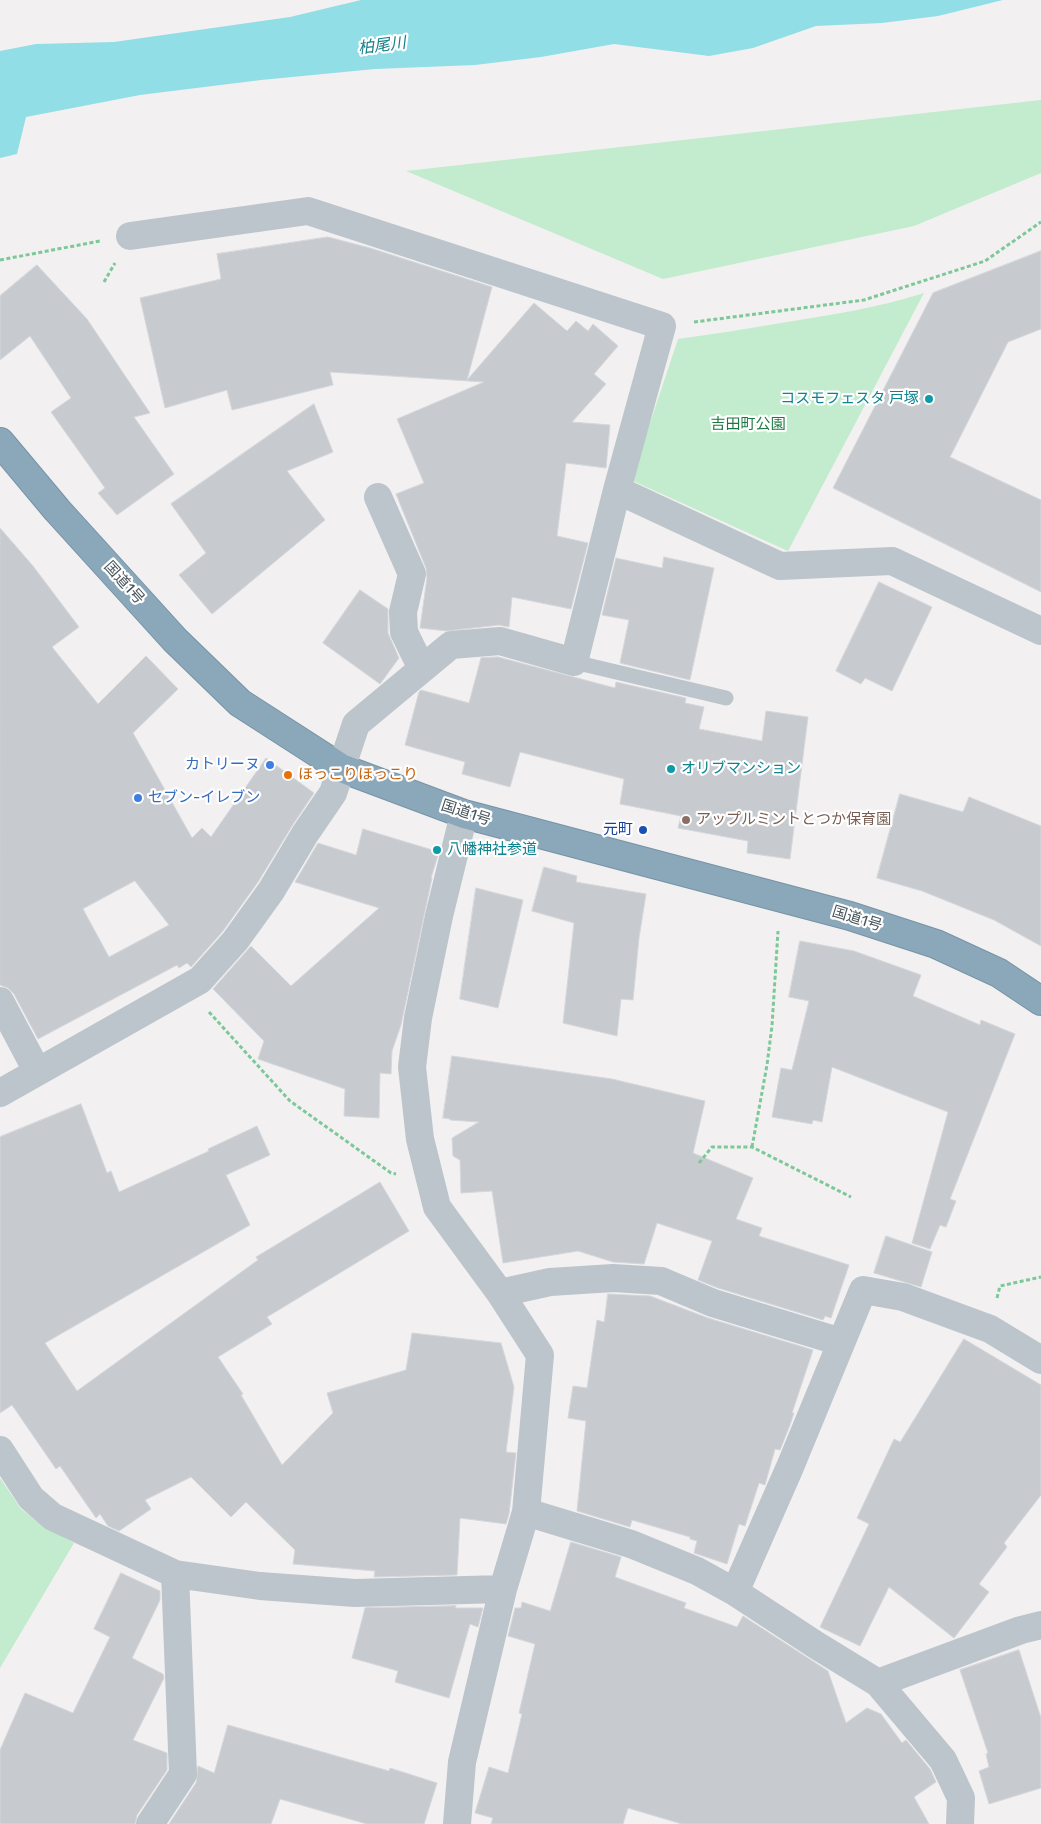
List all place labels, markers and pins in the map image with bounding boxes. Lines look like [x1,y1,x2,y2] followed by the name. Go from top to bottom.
[780,390,919,408] place label: コスモフェスタ 戸塚
[923,393,935,405] marker: コスモフェスタ 戸塚
[185,756,260,774] place label: カトリーヌ
[264,759,276,771] marker: カトリーヌ
[681,760,801,778] place label: オリブマンション
[665,763,677,775] marker: オリブマンション
[298,766,418,784] place label: ほっこりほっこり
[282,769,294,781] marker: ほっこりほっこり
[148,789,260,807] place label: セブン-イレブン
[132,792,144,804] marker: セブン-イレブン
[696,811,891,829] place label: アップルミントとつか保育園
[680,814,692,826] marker: アップルミントとつか保育園
[603,821,633,839] place label: 元町
[637,824,649,836] marker: 元町
[447,841,537,859] place label: 八幡神社参道
[431,844,443,856] marker: 八幡神社参道

